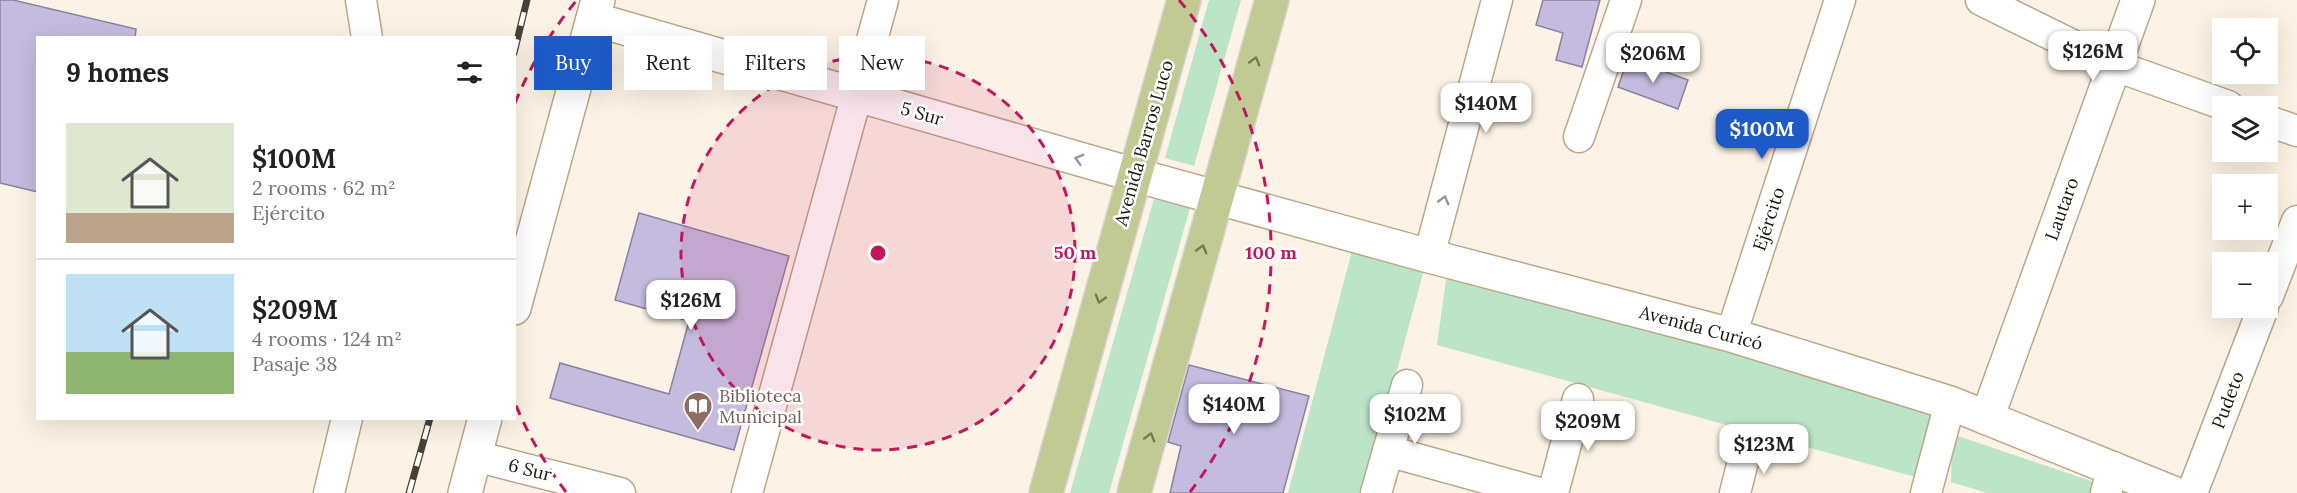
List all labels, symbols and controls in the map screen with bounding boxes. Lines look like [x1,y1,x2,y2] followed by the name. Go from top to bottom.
[2212,18,2278,318] map controls
[2212,18,2278,84] button: locate
[2051,31,2135,82] pin: $126M
[1611,33,1695,84] pin: $206M
[534,36,612,90] chip: Buy
[624,36,712,90] chip: Rent
[724,36,827,90] chip: Filters
[839,36,925,90] chip: New
[2062,38,2124,63] text: $126M
[1620,40,1686,65] text: $206M
[66,56,169,89] text: 9 homes
[453,56,486,89] icon: filters
[1248,56,1260,67] one-way arrow
[1109,57,1178,229] street label: Avenida Barros Luco
[1444,83,1528,134] pin: $140M
[1455,90,1517,115] text: $140M
[2212,96,2278,162] button: layers
[898,97,946,131] street label: 5 Sur
[1720,109,1804,160] pin: $100M
[1730,116,1794,141] text: $100M
[252,142,336,175] text: $100M
[114,147,186,219] icon: home
[1074,154,1085,166] one-way arrow
[2040,174,2083,243] street label: Lautaro
[2212,174,2278,240] button: +
[252,175,396,200] text: 2 rooms · 62 m²
[1747,184,1790,254] street label: Ejército
[1437,195,1449,206] one-way arrow
[252,200,325,225] text: Ejército
[1054,241,1097,264] text: 50 m
[1245,241,1297,264] text: 100 m
[868,243,888,263] centre of rings
[1195,244,1208,254] one-way arrow
[2212,252,2278,318] button: −
[649,280,733,331] pin: $126M
[660,287,722,312] text: $126M
[252,293,338,326] text: $209M
[1095,293,1107,304] one-way arrow
[114,298,186,370] icon: home
[1636,300,1765,355] street label: Avenida Curicó
[252,326,402,351] text: 4 rooms · 124 m²
[252,351,338,376] text: Pasaje 38
[2206,368,2249,432] street label: Pudeto
[719,384,802,428] place label: Biblioteca Municipal
[1192,384,1276,435] pin: $140M
[682,390,714,432] library icon: Biblioteca Municipal
[1203,391,1265,416] text: $140M
[1373,394,1457,445] pin: $102M
[1384,401,1446,426] text: $102M
[1546,401,1630,452] pin: $209M
[1555,408,1621,433] text: $209M
[1722,424,1806,475] pin: $123M
[1733,431,1795,456] text: $123M
[1143,432,1155,443] one-way arrow
[506,453,554,486] street label: 6 Sur

